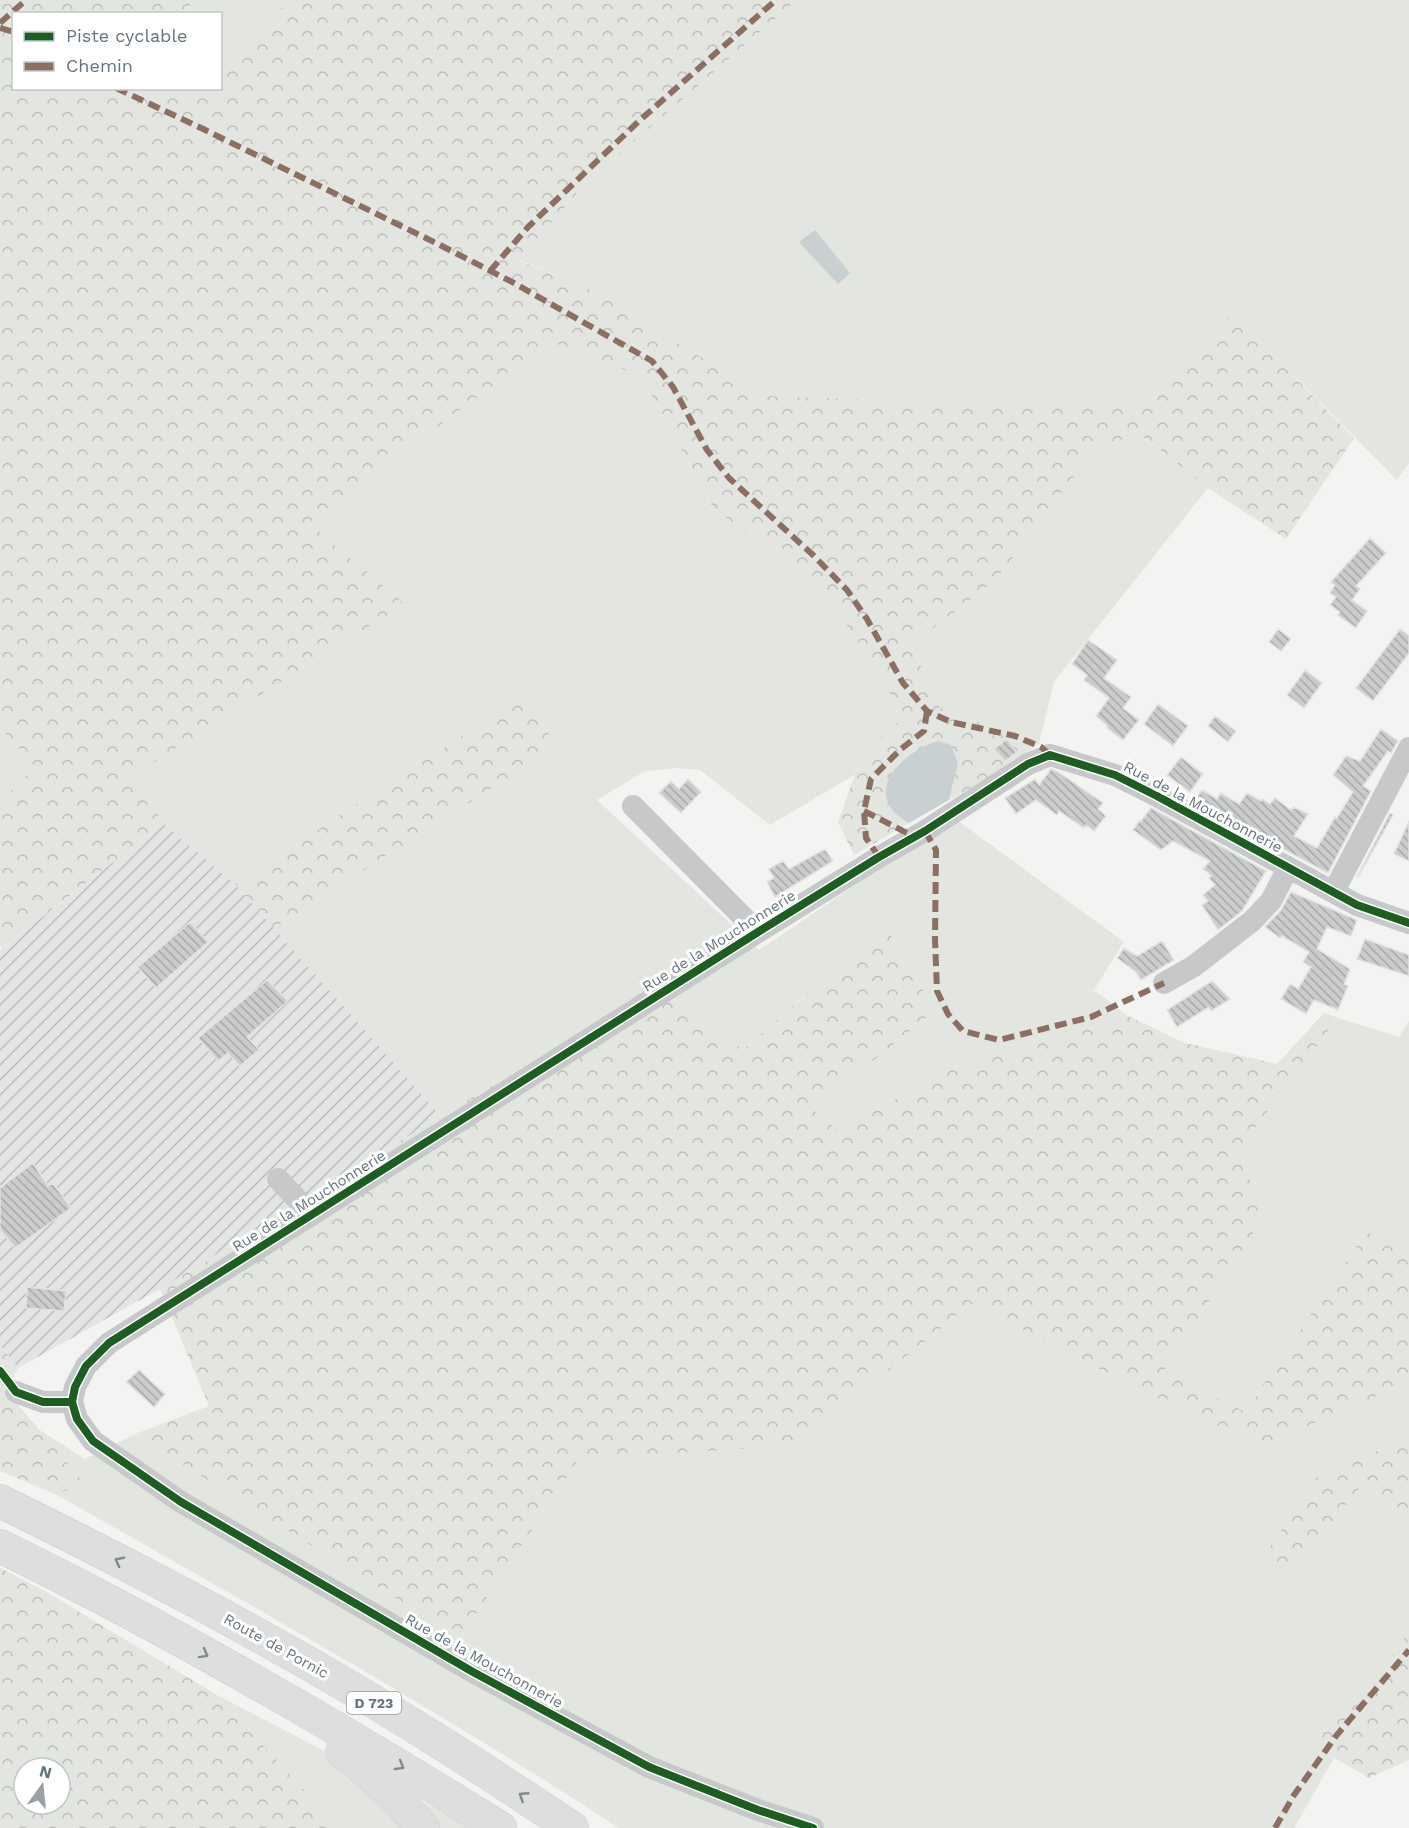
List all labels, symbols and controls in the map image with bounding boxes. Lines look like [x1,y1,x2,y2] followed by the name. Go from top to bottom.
[12,12,222,90] legend
[66,25,187,46] text: Piste cyclable
[66,55,133,76] text: Chemin
[1120,757,1286,857] street label: Rue de la Mouchonnerie
[639,886,799,996] street label: Rue de la Mouchonnerie
[229,1146,389,1256] street label: Rue de la Mouchonnerie
[114,1557,125,1568] one-way arrow
[220,1610,332,1682] street label: Route de Pornic
[402,1610,566,1712] street label: Rue de la Mouchonnerie
[198,1646,208,1658] one-way arrow
[347,1692,401,1714] road number: D 723
[12,1756,72,1816] north arrow
[394,1759,404,1770] one-way arrow
[38,1761,54,1783] text: N
[519,1792,530,1803] one-way arrow

